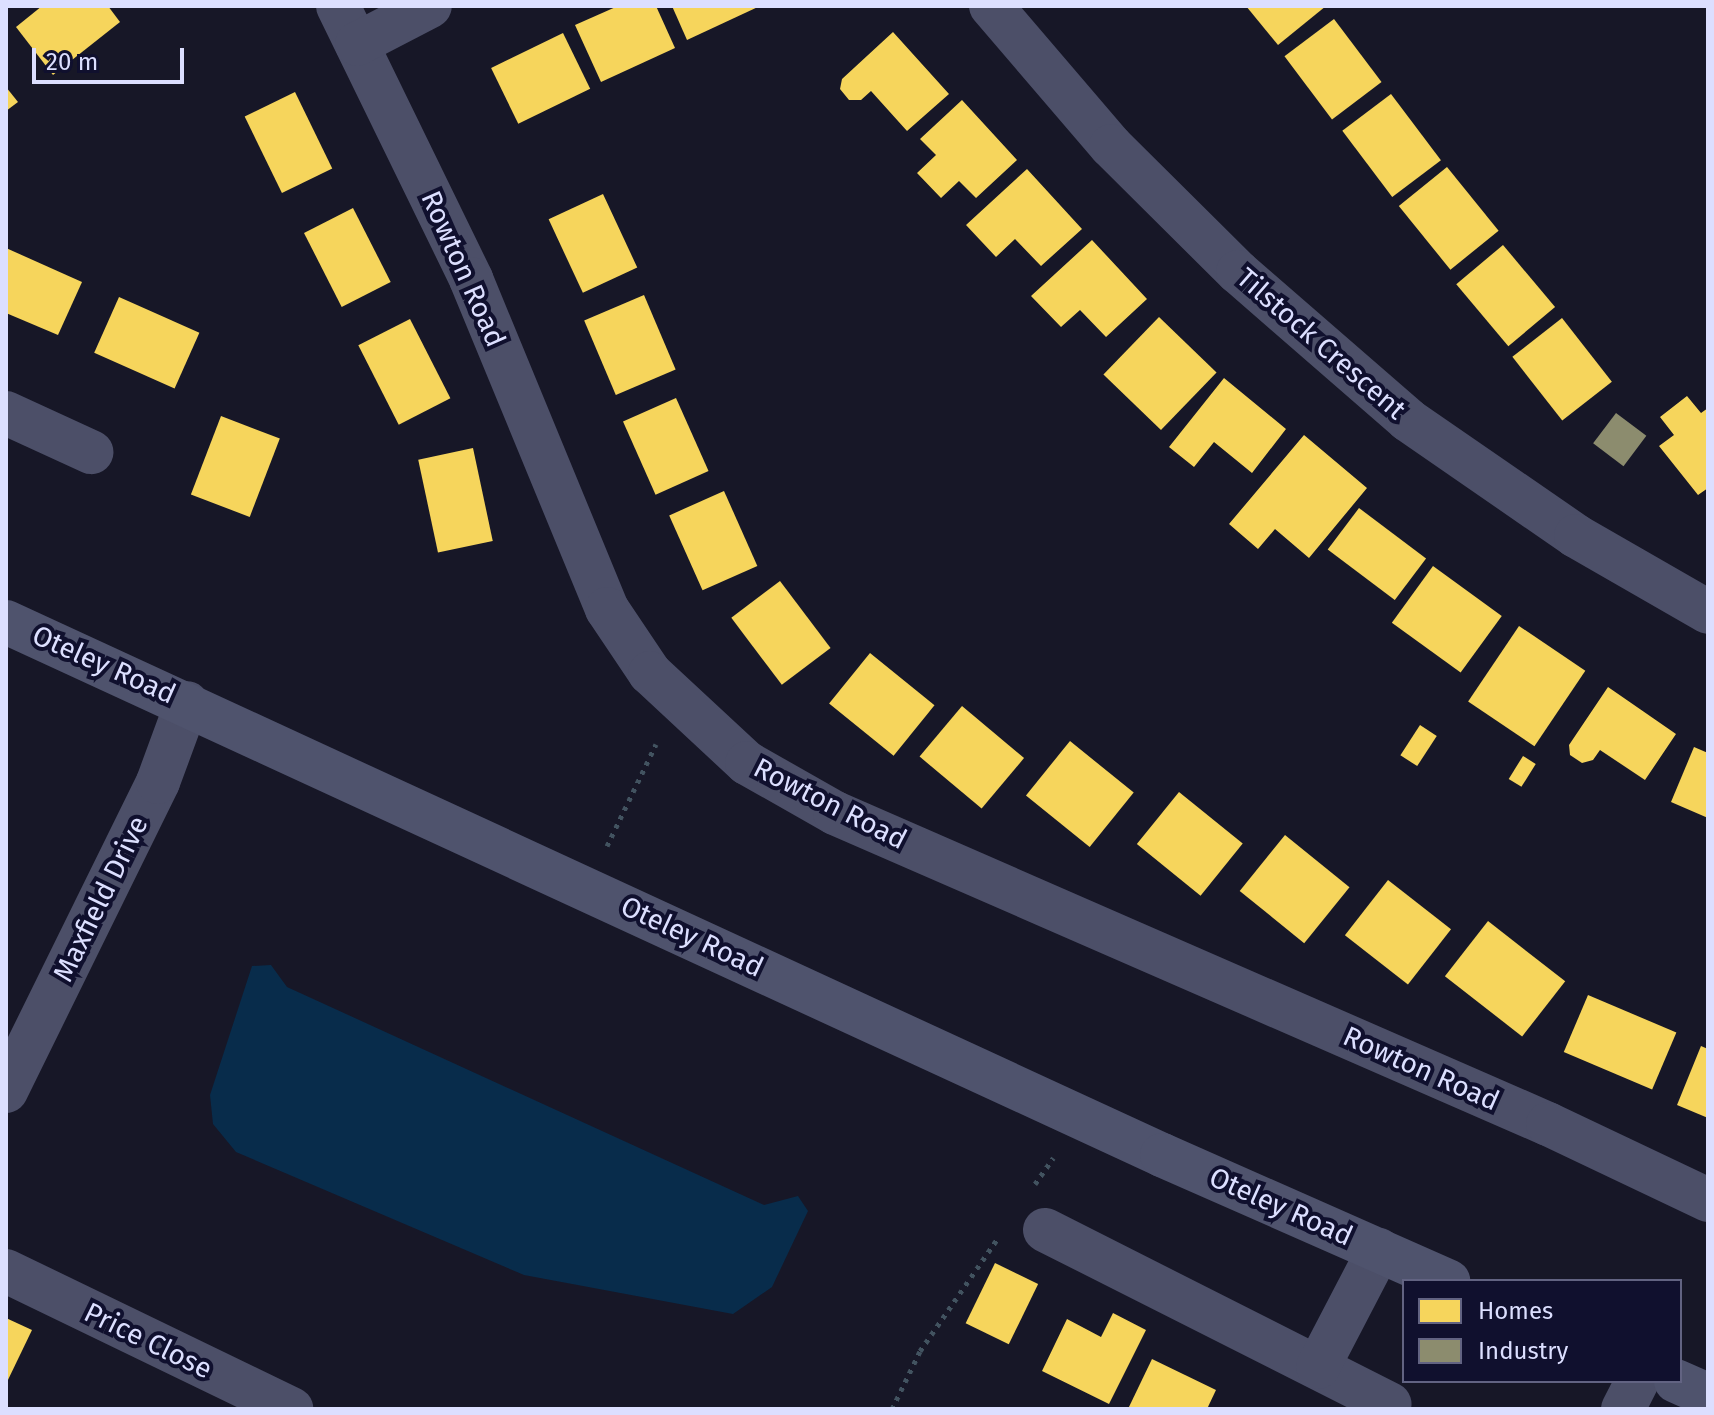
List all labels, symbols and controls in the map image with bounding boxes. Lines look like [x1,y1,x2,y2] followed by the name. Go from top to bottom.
[36,32,188,82] scale bar
[46,48,98,76] text: 20 m
[414,186,512,352] street label: Rowton Road
[1230,261,1412,427] street label: Tilstock Crescent
[27,618,181,712] street label: Oteley Road
[748,751,912,857] street label: Rowton Road
[46,811,156,987] street label: Maxfield Drive
[615,889,769,985] street label: Oteley Road
[1338,1020,1504,1118] street label: Rowton Road
[1204,1160,1358,1254] street label: Oteley Road
[1402,1279,1682,1383] legend
[79,1296,217,1386] street label: Price Close
[1478,1297,1553,1325] text: Homes
[1478,1337,1568,1365] text: Industry

